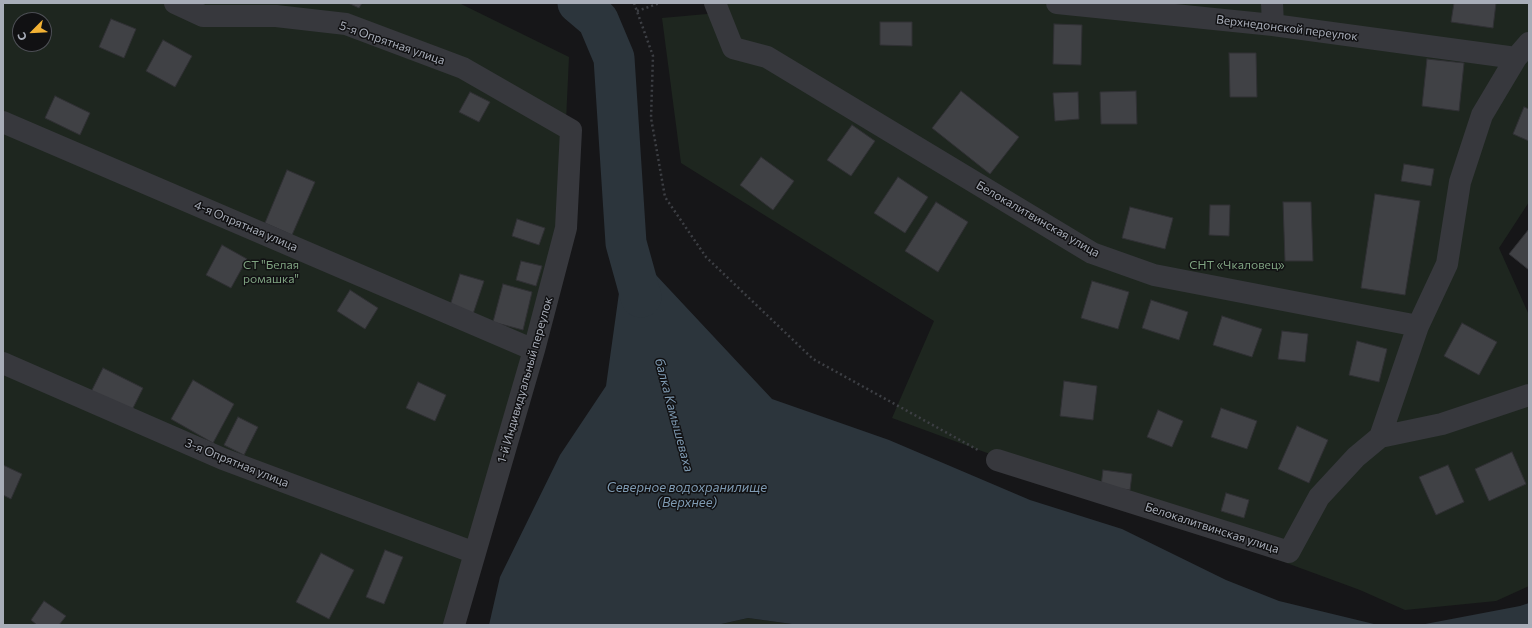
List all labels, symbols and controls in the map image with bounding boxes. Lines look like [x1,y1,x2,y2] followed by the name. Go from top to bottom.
[12,12,52,52] north arrow
[1215,12,1359,44] street label: Верхнедонской переулок
[337,18,447,68] street label: 5-я Опрятная улица
[14,31,29,43] text: С
[974,178,1102,260] street label: Белокалитвинская улица
[192,198,300,254] street label: 4-я Опрятная улица
[243,258,299,286] park label: СТ "Белая ромашка"
[1189,258,1285,272] park label: СНТ «Чкаловец»
[494,295,556,465] street label: 1-й Индивидуальный переулок
[651,356,697,474] water label: балка Камышеваха
[183,436,291,490] street label: 3-я Опрятная улица
[607,480,767,511] water label: Северное водохранилище (Верхнее)
[1143,499,1281,557] street label: Белокалитвинская улица

